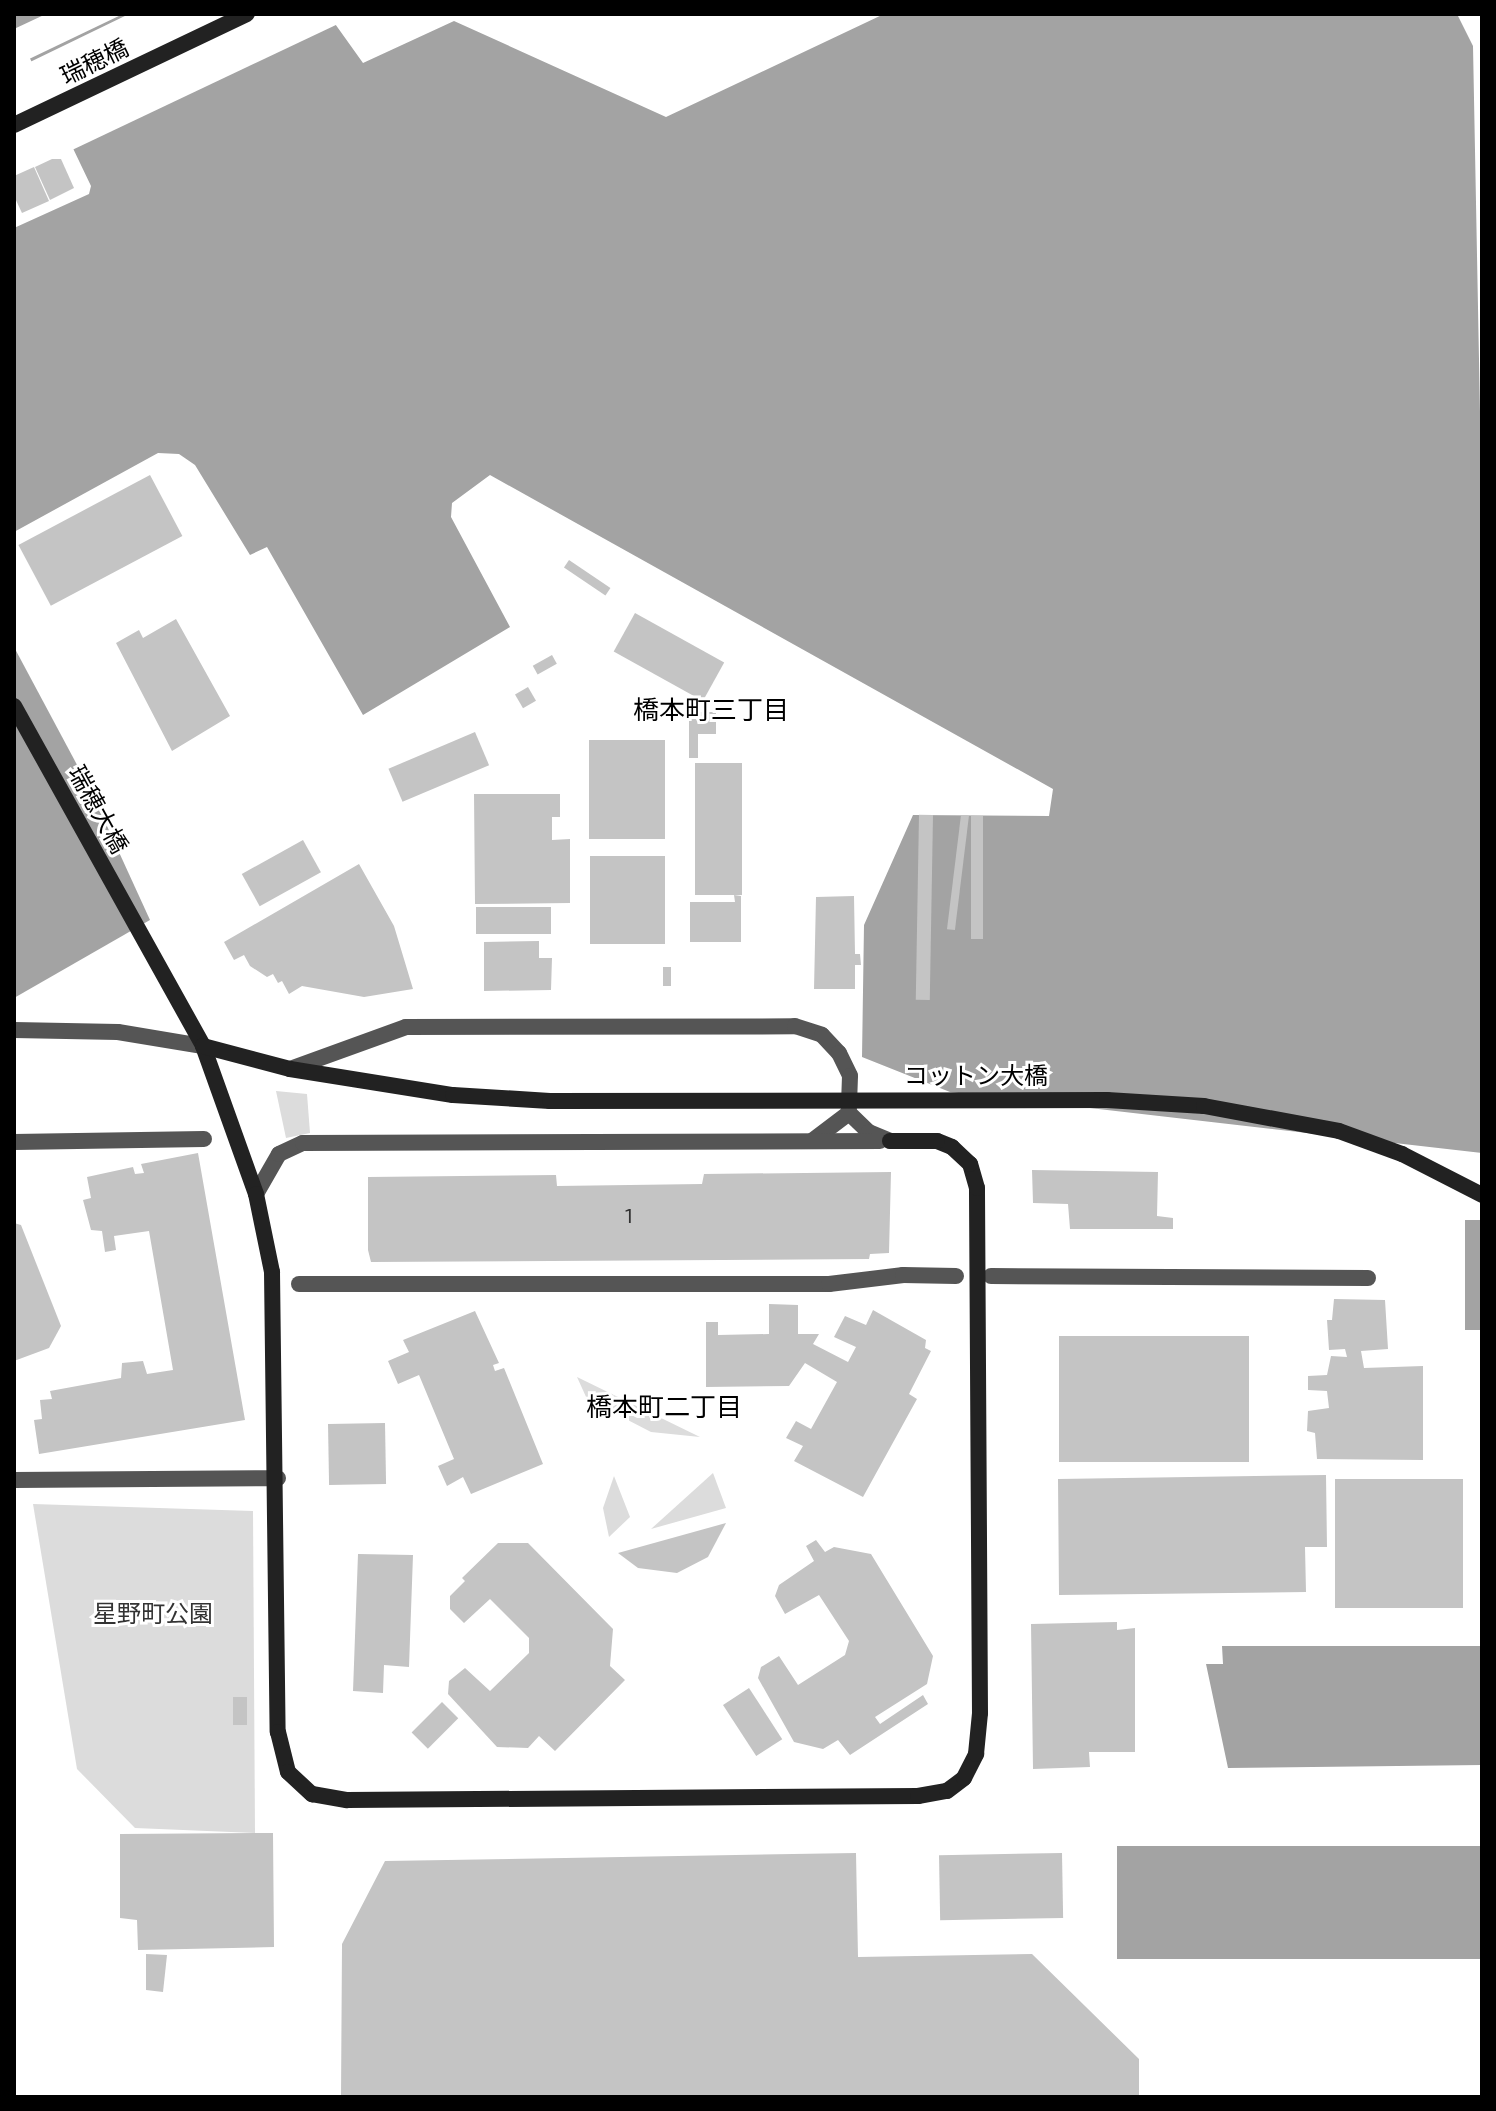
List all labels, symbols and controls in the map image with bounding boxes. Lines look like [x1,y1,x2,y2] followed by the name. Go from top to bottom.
[55,32,133,90] street label: 瑞穂橋
[633,693,789,725] district label: 橋本町三丁目
[63,760,135,858] street label: 瑞穂大橋
[904,1061,1048,1089] street label: コットン大橋
[625,1203,633,1227] house number: 1
[586,1390,742,1422] district label: 橋本町二丁目
[93,1599,213,1627] park label: 星野町公園

